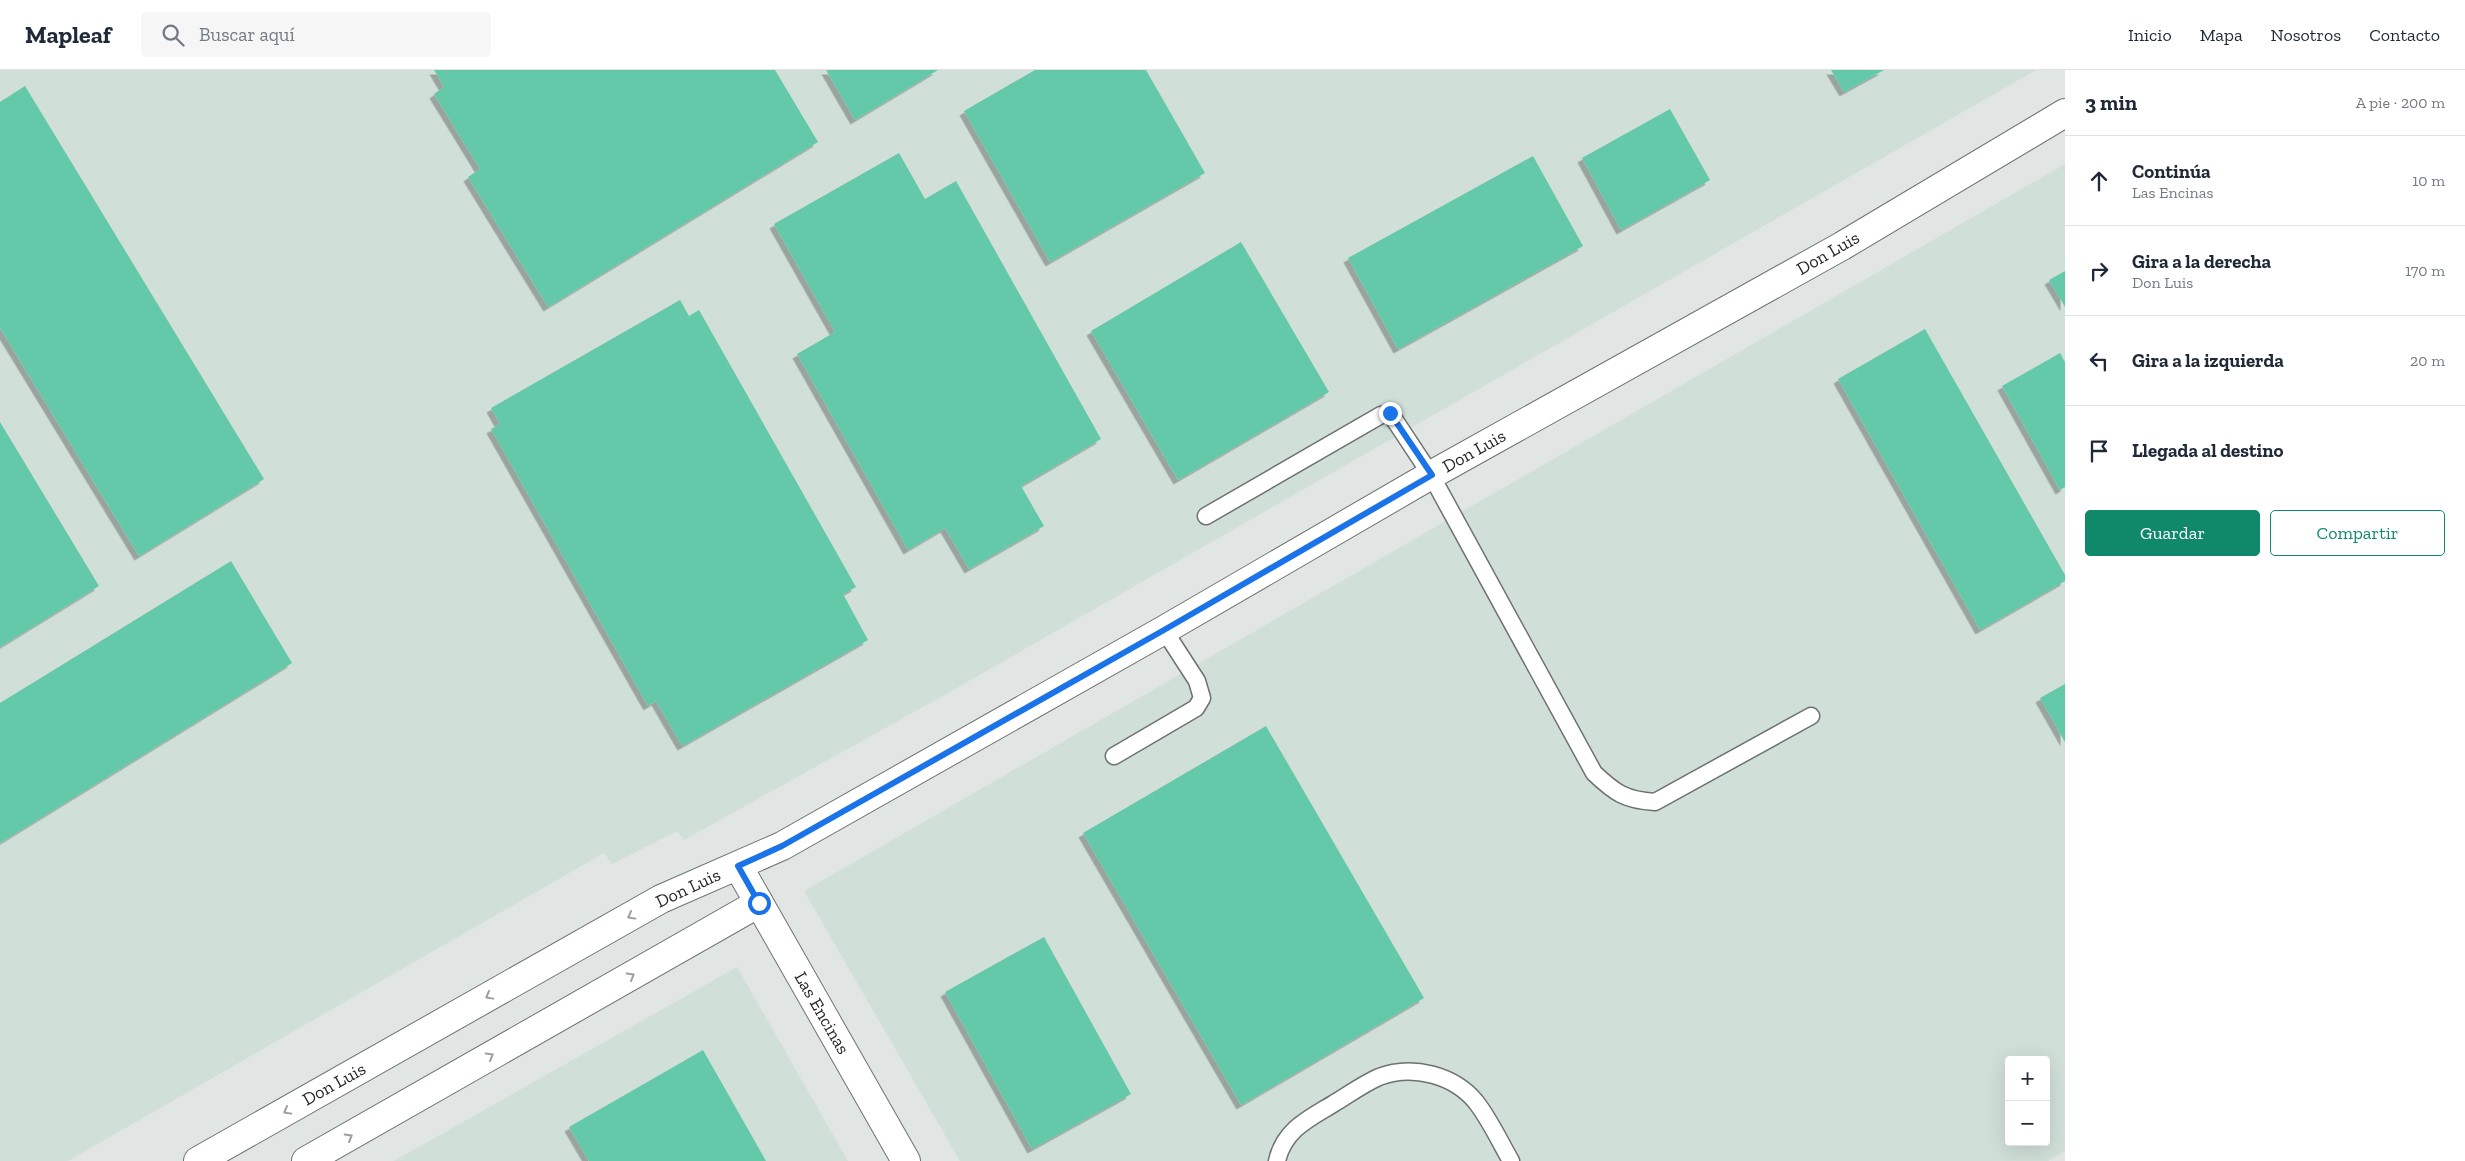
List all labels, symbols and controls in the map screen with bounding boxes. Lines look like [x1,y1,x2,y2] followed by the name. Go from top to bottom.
[141,12,491,57] search box
[25,20,111,49] text: Mapleaf
[159,21,187,49] icon: search
[199,23,295,46] text: Buscar aquí
[2128,24,2172,46] text: Inicio
[2200,24,2243,46] text: Mapa
[2271,24,2341,46] text: Nosotros
[2369,24,2440,46] text: Contacto
[2085,90,2137,115] text: 3 min
[2356,93,2445,112] text: A pie · 200 m
[2132,160,2211,183] text: Continúa
[2085,167,2113,195] icon: ahead
[2412,171,2445,190] text: 10 m
[2132,183,2213,202] text: Las Encinas
[1793,226,1863,280] street label: Don Luis
[2132,250,2271,273] text: Gira a la derecha
[2085,257,2113,285] icon: right
[2405,261,2445,280] text: 170 m
[2132,273,2193,292] text: Don Luis
[2085,347,2113,375] icon: left
[2132,349,2284,372] text: Gira a la izquierda
[2410,351,2445,370] text: 20 m
[1379,402,1402,425] route end
[1438,425,1510,477] street label: Don Luis
[2085,437,2113,465] icon: arrive
[2132,439,2283,462] text: Llegada al destino
[2085,510,2260,556] button: Guardar
[2270,510,2445,556] button: Compartir
[652,863,724,913] street label: Don Luis
[748,892,771,915] route start
[627,910,636,920] one-way arrow
[790,968,854,1058] street label: Las Encinas
[626,972,635,982] one-way arrow
[485,990,494,1000] one-way arrow
[485,1053,494,1063] one-way arrow
[2005,1056,2050,1146] map controls
[2005,1056,2050,1101] button: +
[298,1058,370,1110] street label: Don Luis
[2005,1101,2050,1146] button: −
[283,1105,292,1115] one-way arrow
[343,1133,352,1143] one-way arrow

